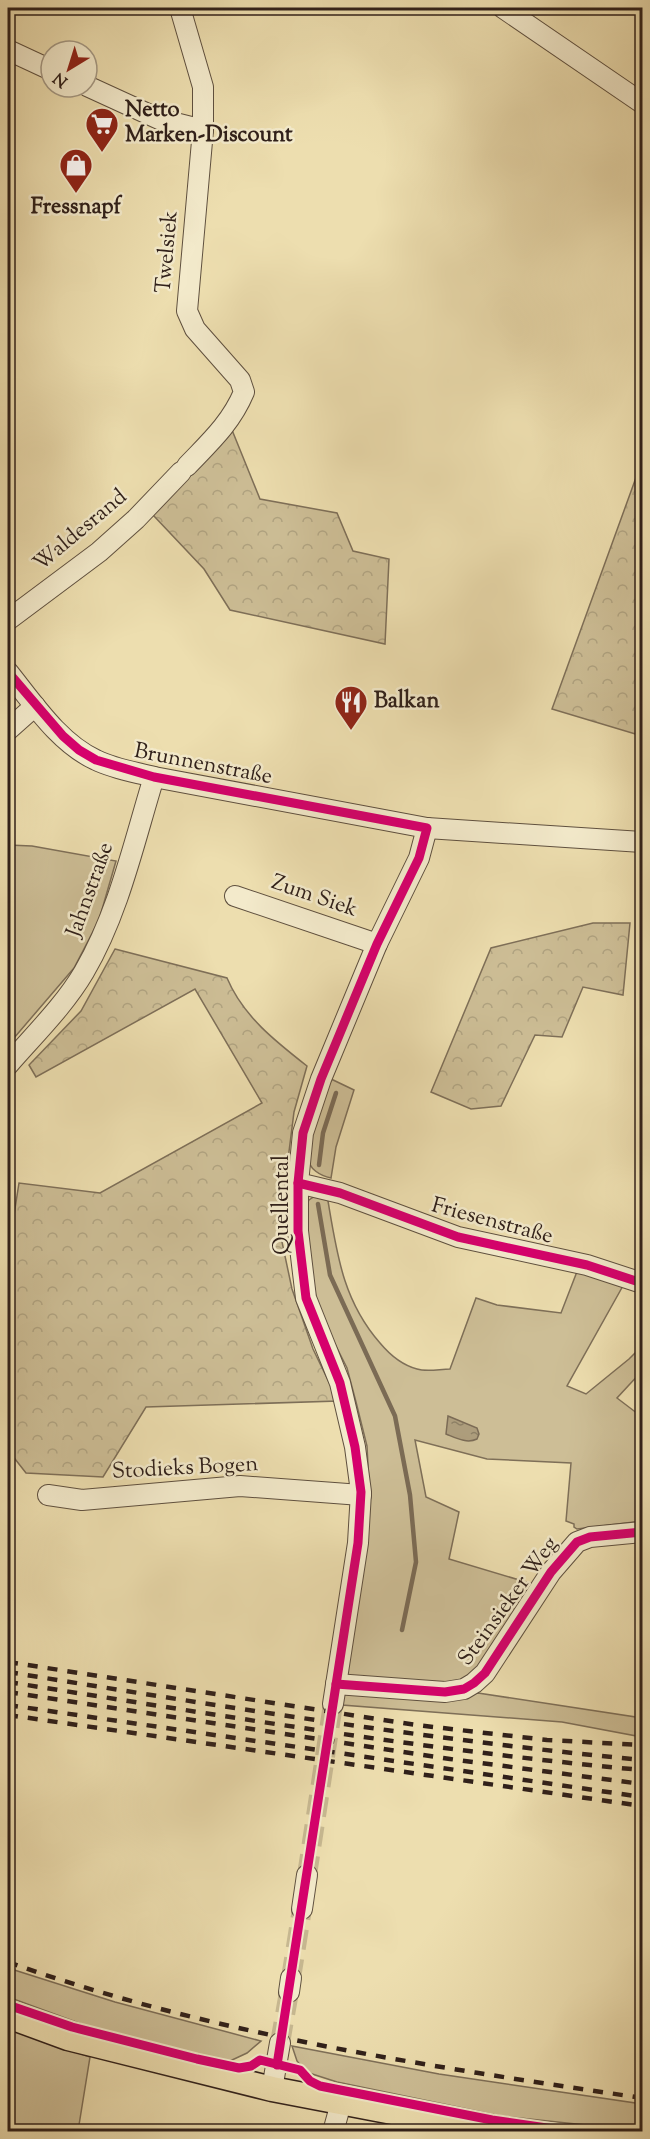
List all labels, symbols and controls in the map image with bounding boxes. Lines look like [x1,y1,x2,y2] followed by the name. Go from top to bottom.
[39,39,99,99] north arrow
[49,66,73,92] text: N
[125,95,293,152] place label: Netto Marken-Discount
[84,106,120,153] supermarket icon: Netto Marken-Discount
[58,147,94,194] shop icon: Fressnapf
[31,192,123,224] place label: Fressnapf
[148,209,188,295] street label: Twelsiek
[27,482,135,580] street label: Waldesrand
[333,684,369,731] restaurant icon: Balkan
[374,686,440,718] place label: Balkan
[131,736,275,794] street label: Brunnenstraße
[59,838,123,943] street label: Jahnstraße
[267,867,361,927] street label: Zum Siek
[267,1155,299,1255] street label: Quellental
[428,1190,556,1254] street label: Friesenstraße
[111,1449,259,1489] street label: Stodieks Bogen
[451,1530,567,1673] street label: Steinsieker Weg

